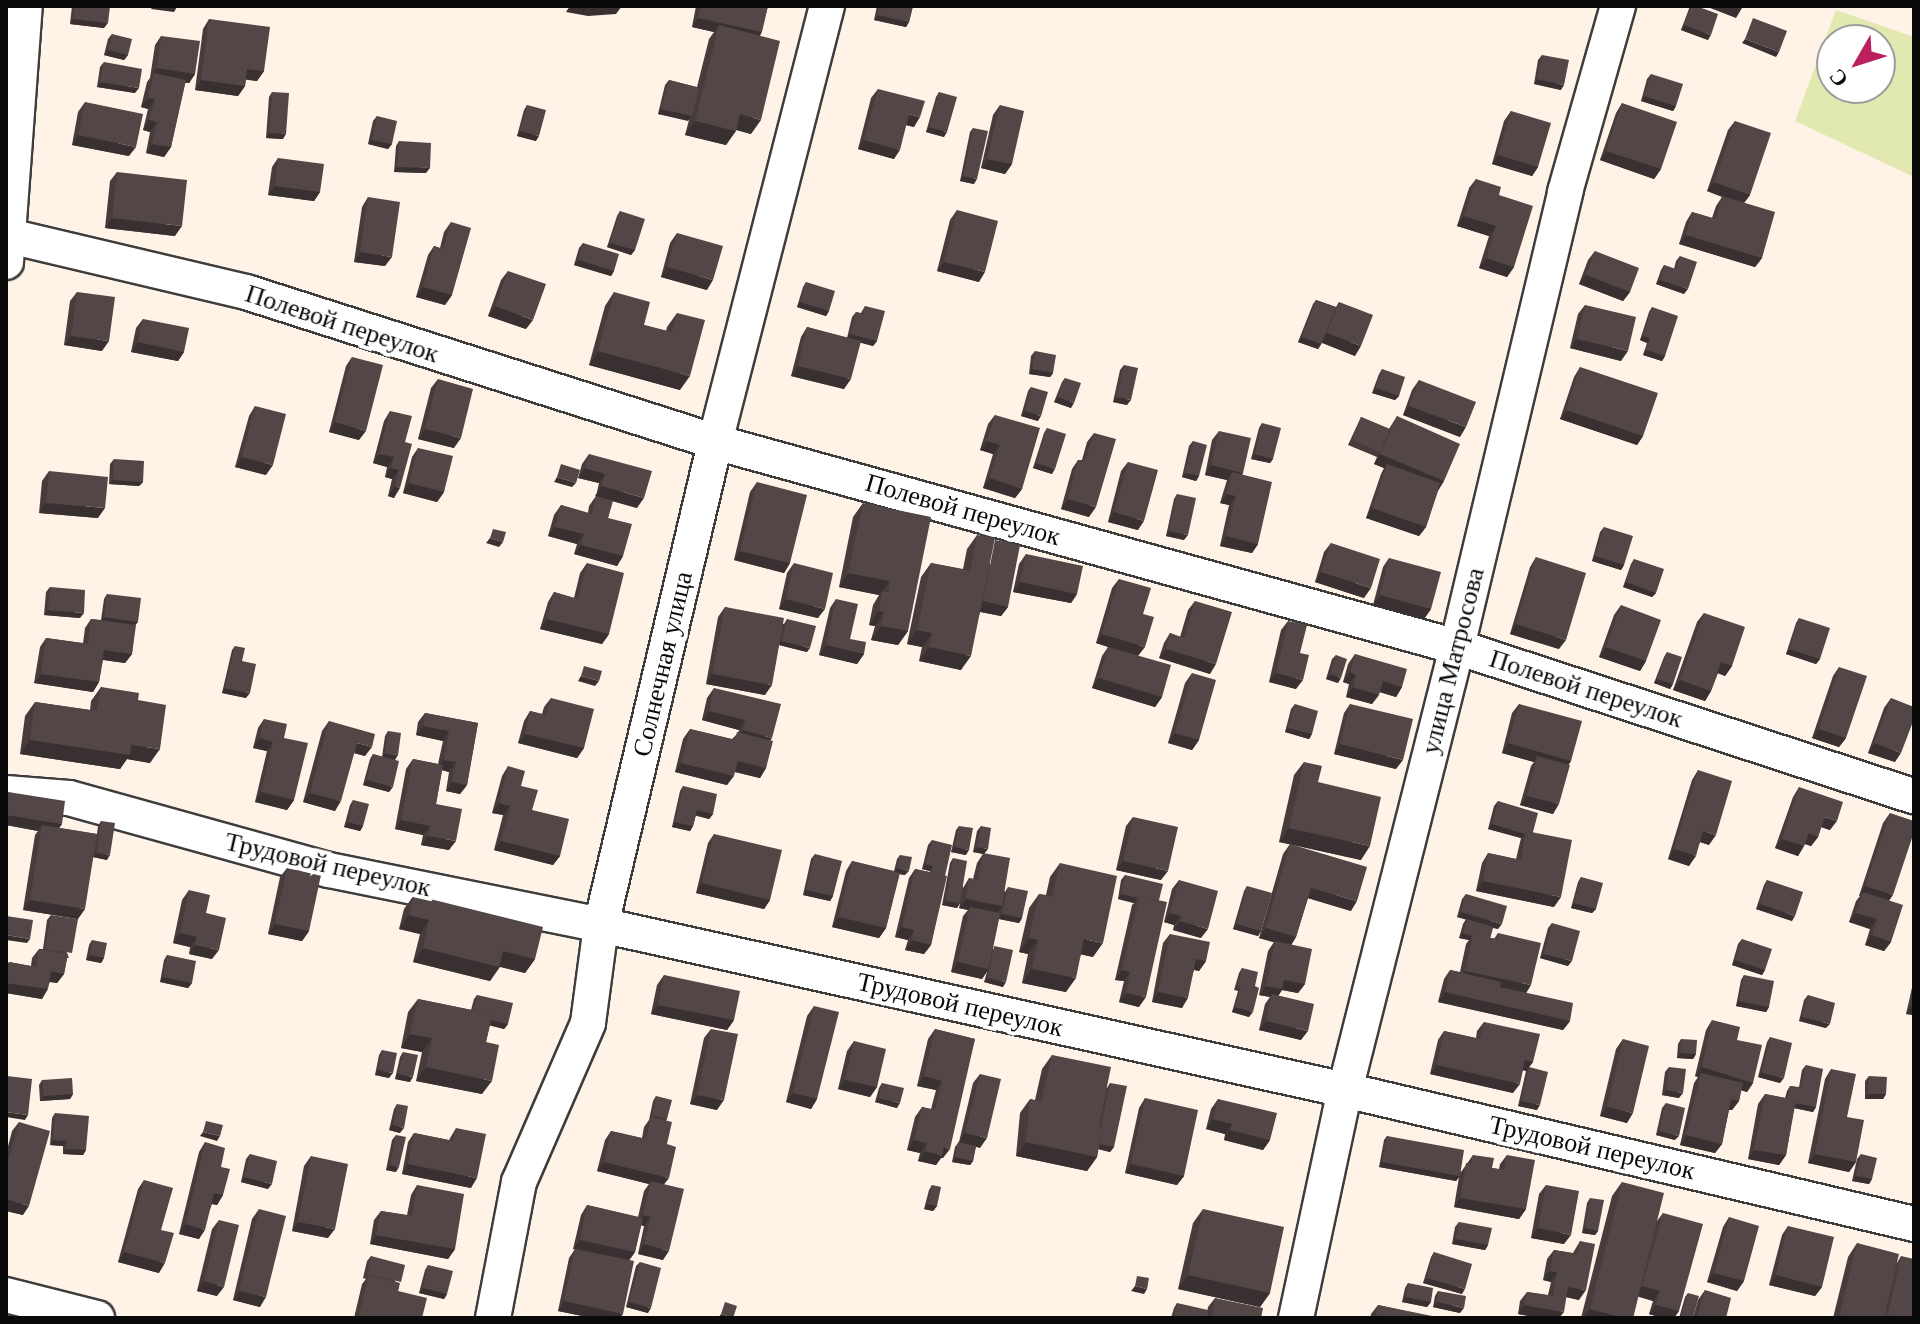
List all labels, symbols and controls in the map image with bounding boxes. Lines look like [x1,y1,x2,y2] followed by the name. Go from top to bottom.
[1816,24,1896,104] north arrow
[1824,64,1853,92] text: С
[241,278,443,370] street label: Полевой переулок
[862,467,1064,553] street label: Полевой переулок
[1415,565,1491,757] street label: улица Матросова
[627,568,699,760] street label: Солнечная улица
[1485,643,1687,735] street label: Полевой переулок
[222,826,434,904] street label: Трудовой переулок
[854,966,1066,1044] street label: Трудовой переулок
[1486,1109,1698,1187] street label: Трудовой переулок

